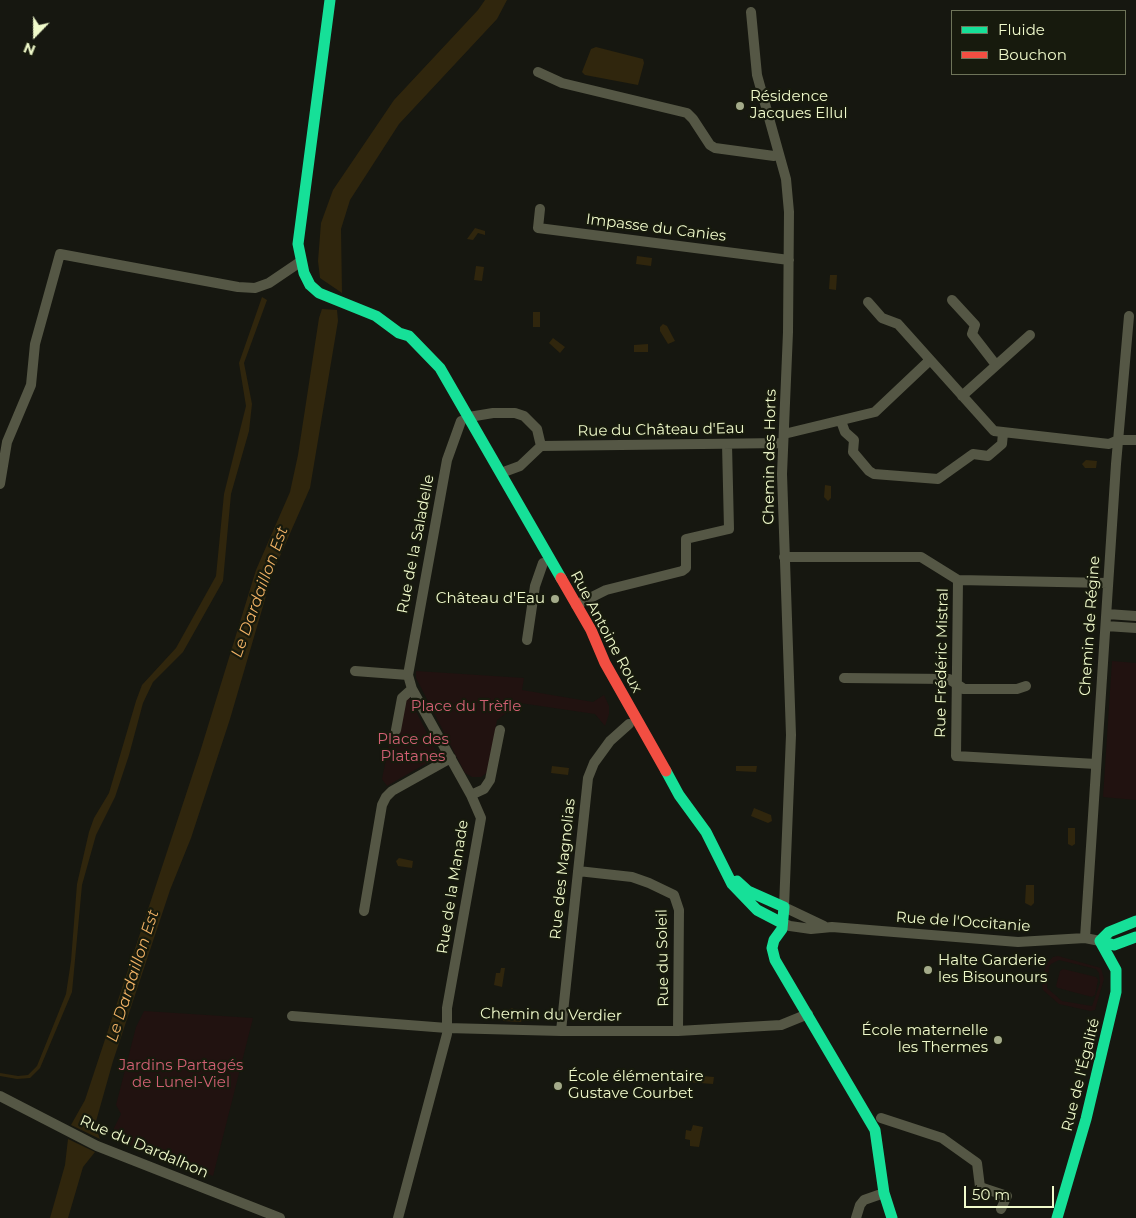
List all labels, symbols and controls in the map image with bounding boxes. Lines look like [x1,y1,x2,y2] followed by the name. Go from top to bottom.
[10,10,60,60] north arrow
[951,10,1126,75] legend
[998,20,1045,39] text: Fluide
[21,38,38,59] text: N
[998,45,1067,64] text: Bouchon
[750,88,847,123] place label: Résidence Jacques Ellul
[734,100,746,112] marker: Résidence Jacques Ellul
[585,210,727,246] street label: Impasse du Canies
[760,389,780,525] street label: Chemin des Horts
[577,420,745,440] street label: Rue du Château d'Eau
[394,473,438,615] street label: Rue de la Saladelle
[227,524,293,660] water label: Le Dardaillon Est
[1076,555,1104,697] street label: Chemin de Régine
[566,568,646,696] street label: Rue Antoine Roux
[932,588,952,738] street label: Rue Frédéric Mistral
[436,590,545,608] place label: Château d'Eau
[549,593,561,605] marker: Château d'Eau
[411,698,521,716] park label: Place du Trèfle
[377,731,449,766] park label: Place des Platanes
[547,798,579,940] street label: Rue des Magnolias
[434,819,472,955] street label: Rue de la Manade
[103,907,163,1045] water label: Le Dardaillon Est
[895,908,1031,936] street label: Rue de l'Occitanie
[653,909,673,1007] street label: Rue du Soleil
[938,952,1047,987] place label: Halte Garderie les Bisounours
[922,964,934,976] marker: Halte Garderie les Bisounours
[480,1005,622,1025] street label: Chemin du Verdier
[1058,1017,1104,1133] street label: Rue de l'Égalité
[861,1022,988,1057] place label: École maternelle les Thermes
[992,1034,1004,1046] marker: École maternelle les Thermes
[119,1057,243,1092] park label: Jardins Partagés de Lunel-Viel
[568,1068,703,1103] place label: École élémentaire Gustave Courbet
[552,1080,564,1092] marker: École élémentaire Gustave Courbet
[77,1112,211,1182] street label: Rue du Dardalhon
[966,1176,1056,1208] scale bar
[972,1185,1010,1204] text: 50 m

